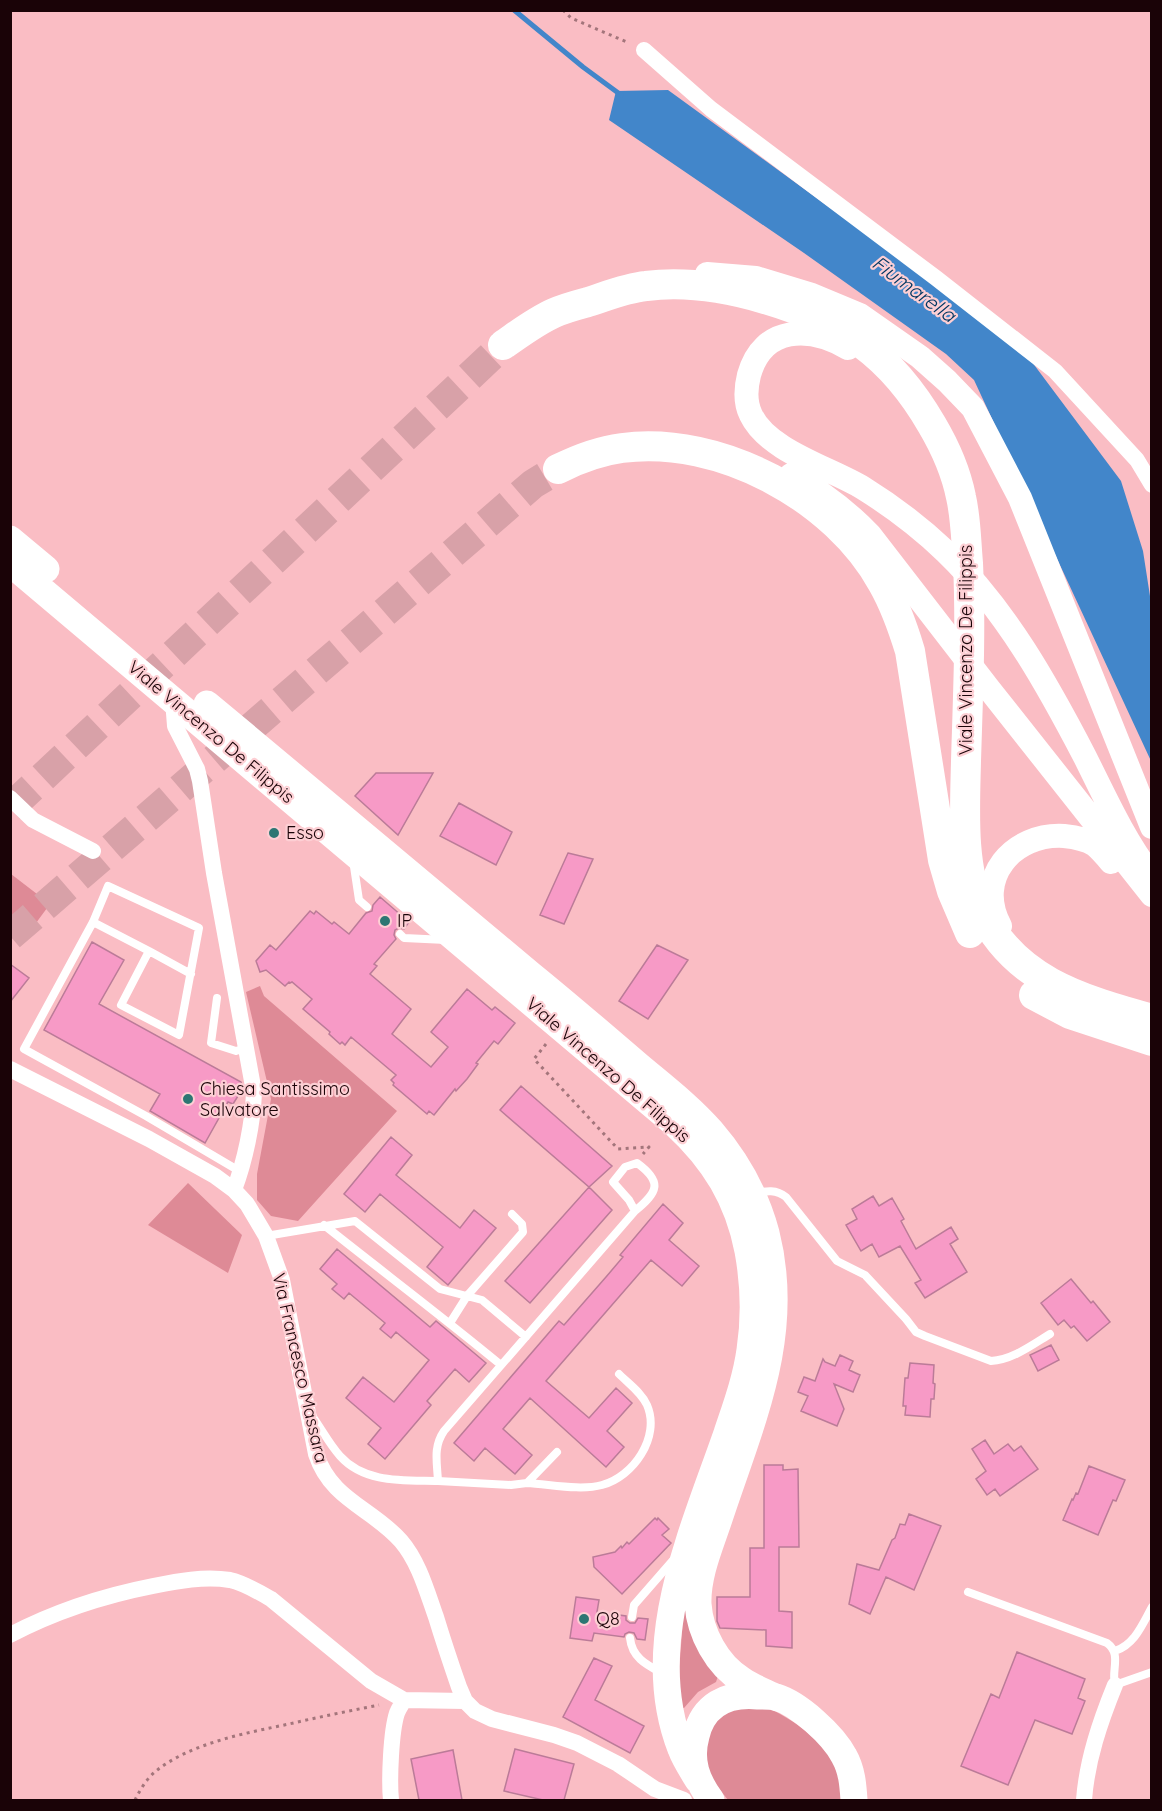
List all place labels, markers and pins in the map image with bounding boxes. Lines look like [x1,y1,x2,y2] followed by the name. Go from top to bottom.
[286,821,324,844] place label: Esso
[267,826,281,840] marker: Esso
[397,909,412,932] place label: IP
[378,914,392,928] marker: IP
[200,1077,350,1121] place label: Chiesa Santissimo Salvatore
[181,1092,195,1106] marker: Chiesa Santissimo Salvatore
[596,1607,620,1630] place label: Q8
[577,1612,591,1626] marker: Q8

